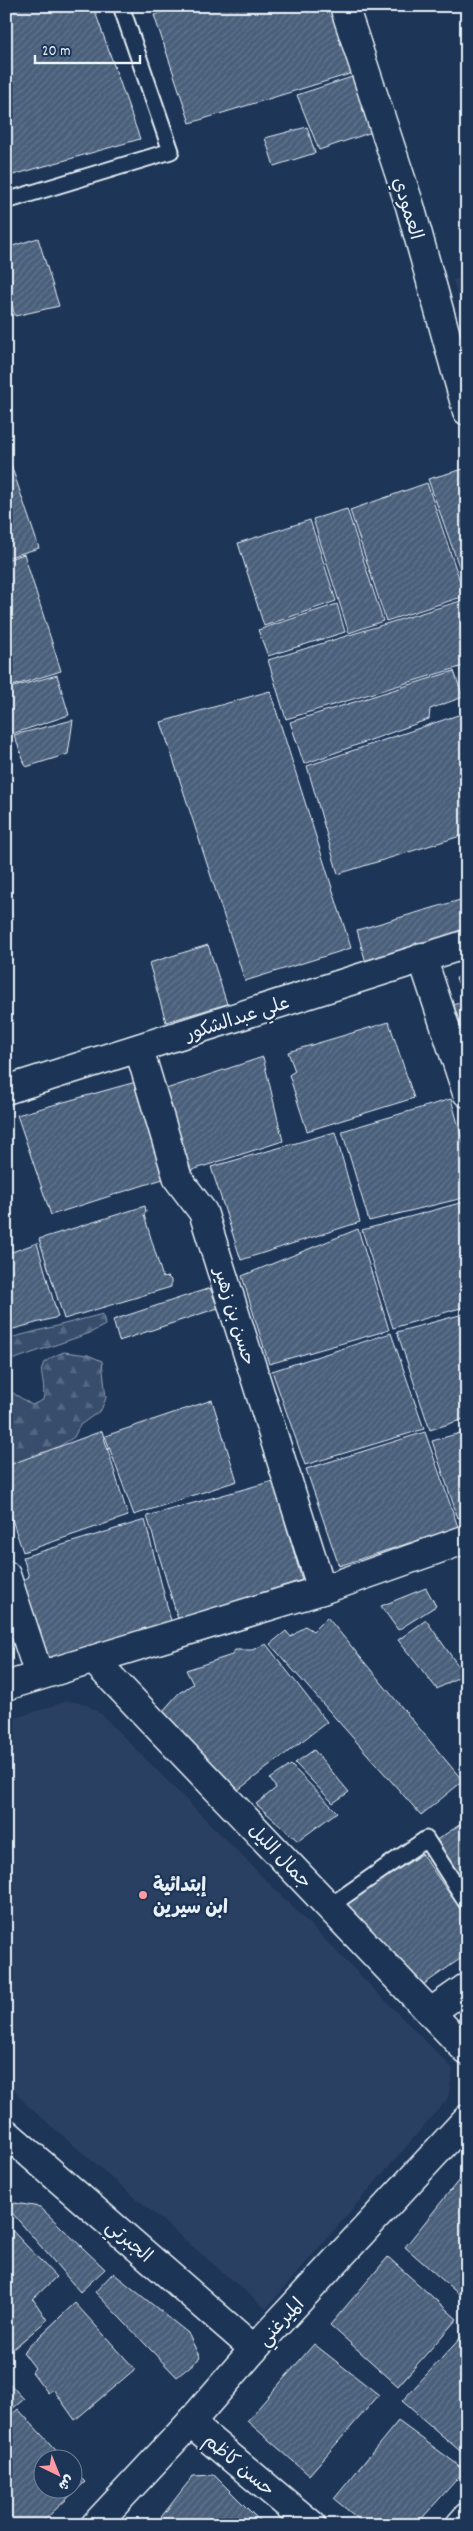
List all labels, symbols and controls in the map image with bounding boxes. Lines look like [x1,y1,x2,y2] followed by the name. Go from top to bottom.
[35,32,140,64] scale bar
[42,41,70,63] text: 20 m
[383,174,428,244] street label: العمودي
[181,991,294,1050] street label: علي عبدالشكور
[204,1263,260,1369] street label: حسن بن زهير
[240,1819,317,1896] street label: جمال الليل
[153,1874,228,1923] place label: إبتدائية ابن سيرين
[137,1889,149,1901] marker: إبتدائية ابن سيرين
[98,2215,157,2271] street label: الجبرتي
[253,2293,312,2354] street label: الميرغني
[196,2429,279,2504] street label: حسن كاظم
[32,2448,82,2498] north arrow
[53,2469,78,2495] text: ش

